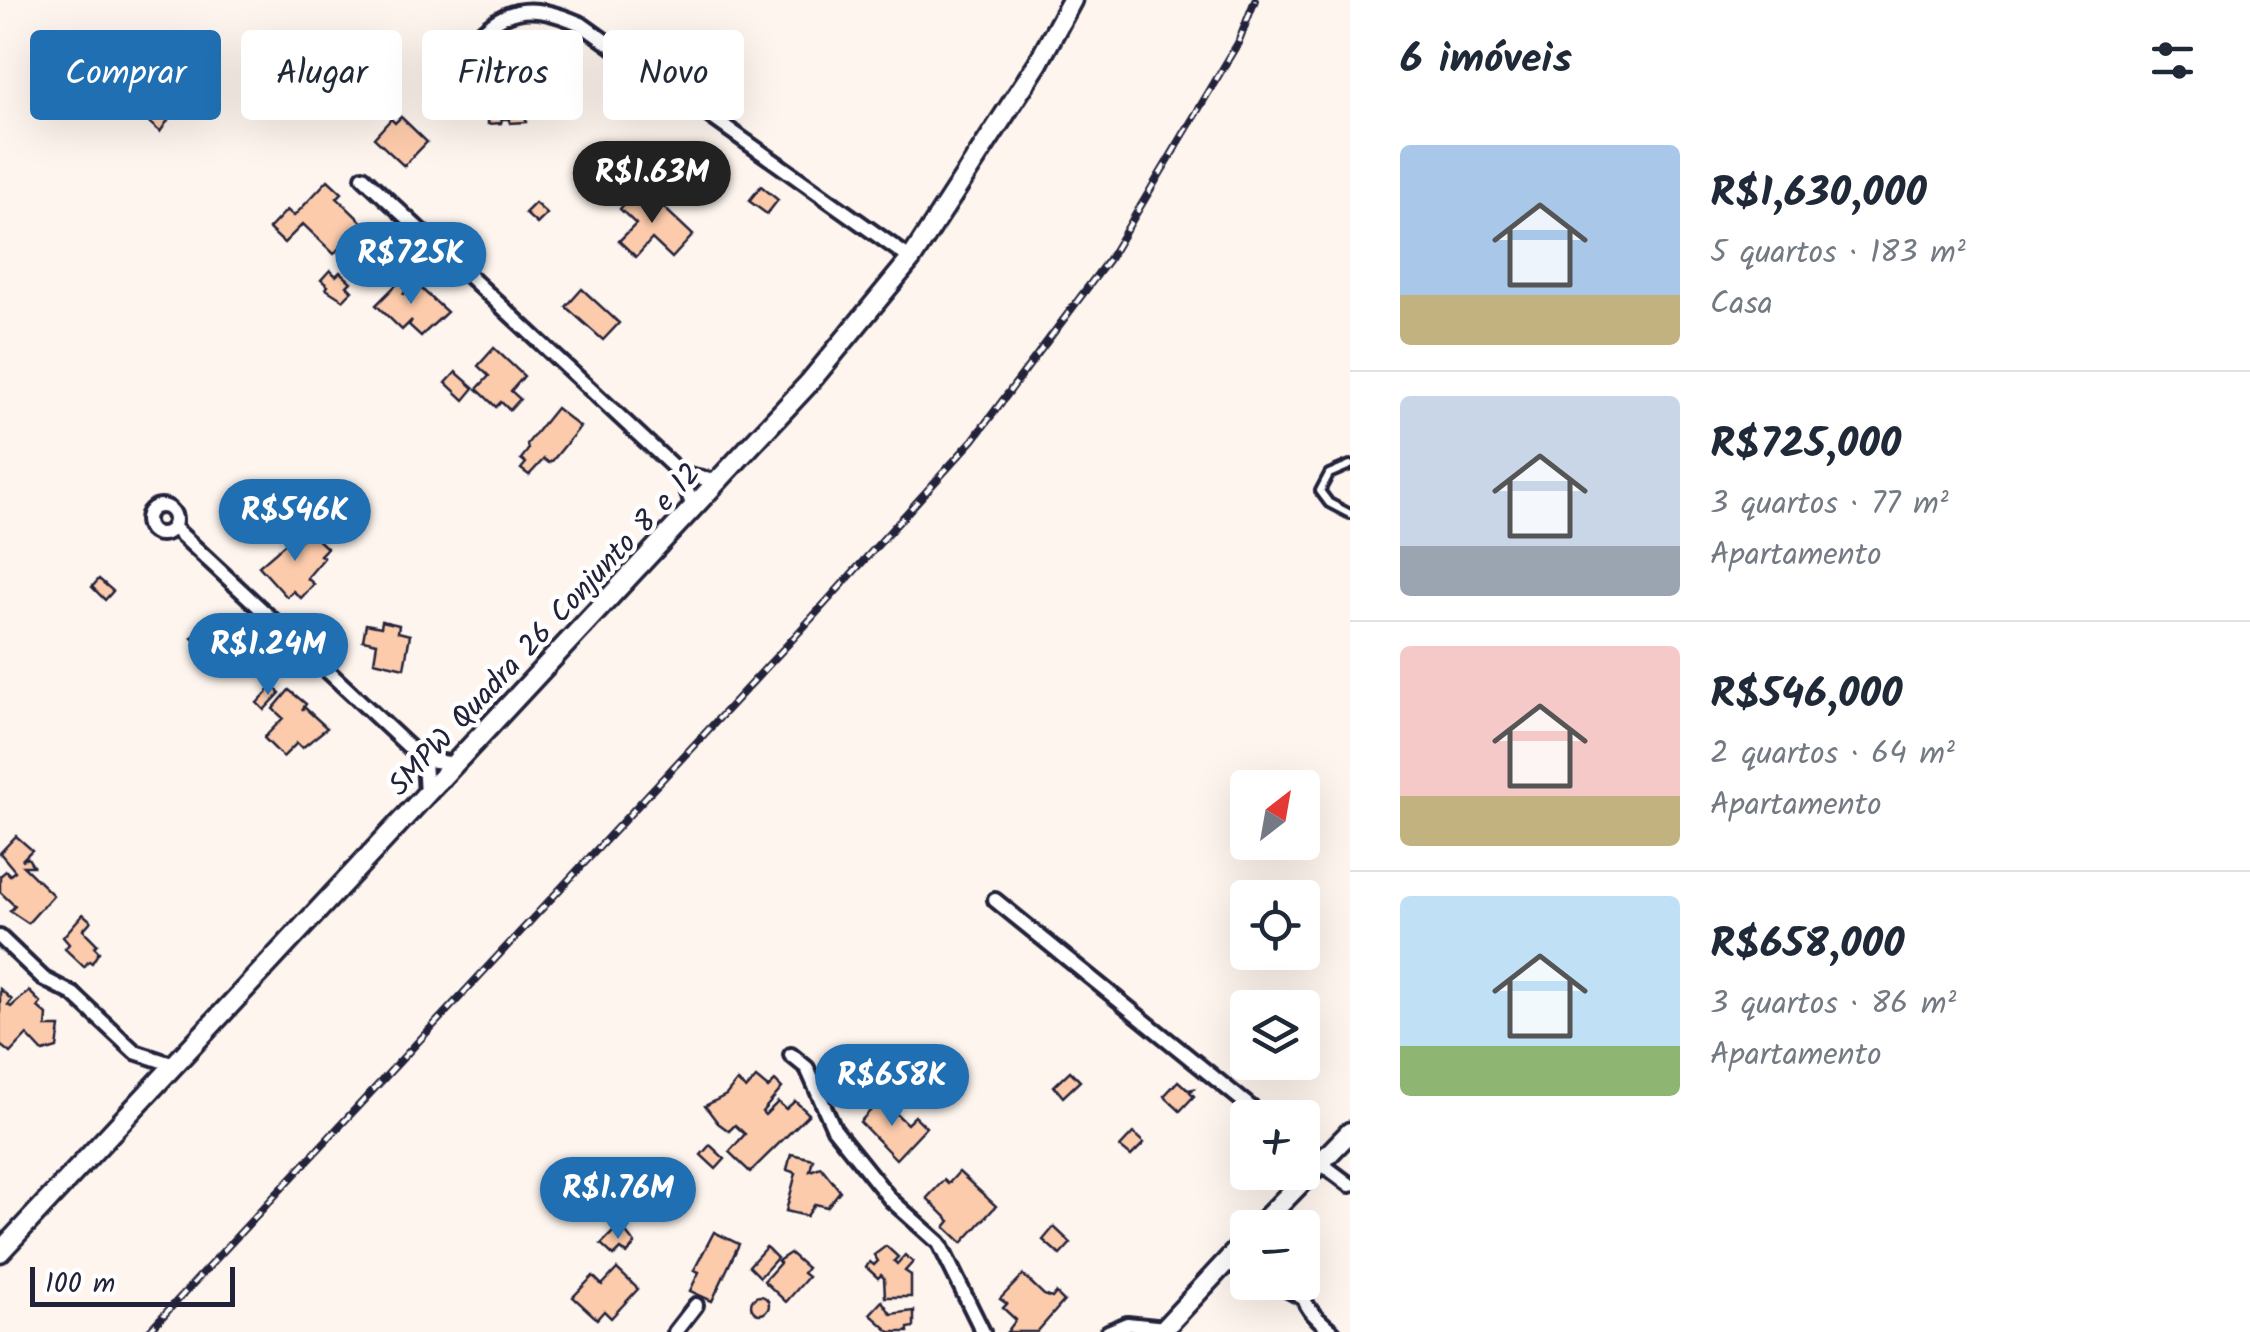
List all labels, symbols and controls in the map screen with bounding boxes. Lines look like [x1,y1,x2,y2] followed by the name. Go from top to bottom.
[1400,27,1572,94] text: 6 imóveis
[30,30,221,120] chip: Comprar
[241,30,402,120] chip: Alugar
[422,30,583,120] chip: Filtros
[603,30,744,120] chip: Novo
[2145,33,2200,88] icon: filters
[560,141,744,226] pin: R$1.63M
[595,148,709,199] text: R$1.63M
[1710,161,1927,228] text: R$1,630,000
[1480,185,1600,305] icon: home
[330,222,492,307] pin: R$725K
[1710,228,1966,279] text: 5 quartos · 183 m²
[357,229,465,280] text: R$725K
[1710,279,1773,330] text: Casa
[1710,412,1901,479] text: R$725,000
[1480,436,1600,556] icon: home
[377,453,714,808] street label: SMPW Quadra 26 Conjunto 8 e 12
[214,479,376,564] pin: R$546K
[1710,479,1949,530] text: 3 quartos · 77 m²
[241,486,349,537] text: R$546K
[1710,530,1882,581] text: Apartamento
[176,613,360,698] pin: R$1.24M
[210,620,326,671] text: R$1.24M
[1710,662,1903,729] text: R$546,000
[1480,686,1600,806] icon: home
[1710,729,1955,780] text: 2 quartos · 64 m²
[1230,770,1320,860] north arrow
[1230,770,1320,1300] map controls
[1710,780,1882,831] text: Apartamento
[1230,880,1320,970] button: locate
[1710,912,1905,979] text: R$658,000
[1480,936,1600,1056] icon: home
[1710,979,1956,1030] text: 3 quartos · 86 m²
[1230,990,1320,1080] button: layers
[1710,1030,1882,1081] text: Apartamento
[811,1044,973,1129] pin: R$658K
[837,1051,947,1102] text: R$658K
[1230,1100,1320,1190] button: +
[526,1157,710,1242] pin: R$1.76M
[562,1164,674,1215] text: R$1.76M
[1230,1210,1320,1300] button: −
[30,1262,235,1306] scale bar
[45,1262,115,1307] text: 100 m

